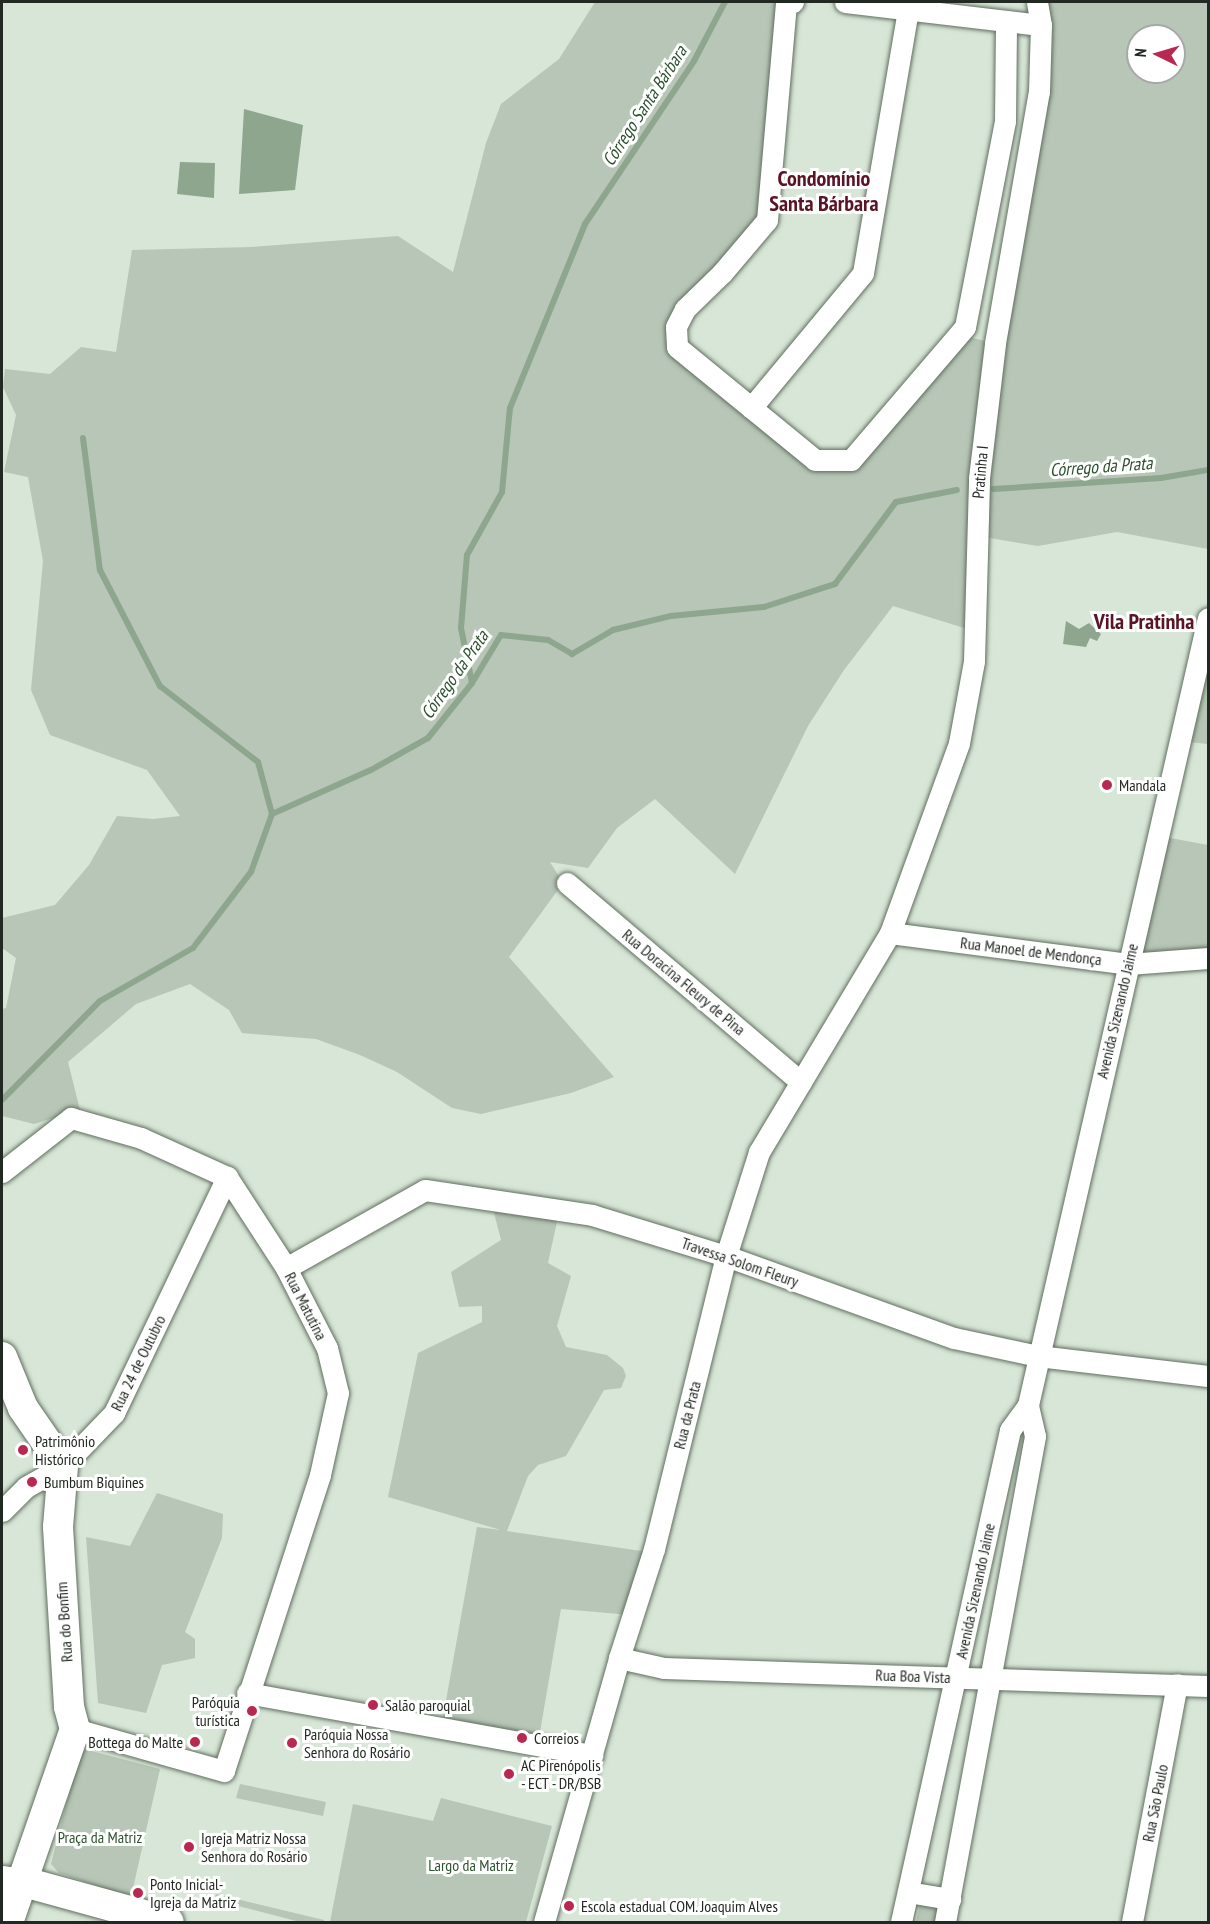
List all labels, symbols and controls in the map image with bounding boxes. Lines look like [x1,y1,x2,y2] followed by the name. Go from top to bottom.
[1126,24,1186,84] north arrow
[598,42,692,170] water label: Córrego Santa Bárbara
[1130,47,1150,58] text: N
[769,165,879,216] district label: Condomínio Santa Bárbara
[968,445,992,499] street label: Pratinha I
[1049,453,1153,481] water label: Córrego da Prata
[1094,609,1194,635] district label: Vila Pratinha
[417,627,493,723] water label: Córrego da Prata
[1119,775,1166,795] place label: Mandala
[1100,778,1114,792] marker: Mandala
[618,925,750,1039] street label: Rua Doracina Fleury de Pina
[959,933,1103,969] street label: Rua Manoel de Mendonça
[1092,942,1142,1080] street label: Avenida Sizenando Jaime
[679,1233,801,1291] street label: Travessa Solom Fleury
[281,1269,331,1343] street label: Rua Matutina
[106,1312,170,1414] street label: Rua 24 de Outubro
[669,1379,705,1451] street label: Rua da Prata
[35,1431,95,1469] place label: Patrimônio Histórico
[16,1443,30,1457] marker: Patrimônio Histórico
[44,1472,144,1492] place label: Bumbum Biquines
[25,1475,39,1489] marker: Bumbum Biquines
[951,1521,999,1661] street label: Avenida Sizenando Jaime
[52,1581,76,1663] street label: Rua do Bonfim
[875,1665,951,1687] street label: Rua Boa Vista
[192,1692,240,1730] place label: Paróquia turística
[385,1695,471,1715] place label: Salão paroquial
[366,1698,380,1712] marker: Salão paroquial
[245,1704,259,1718] marker: Paróquia turística
[304,1724,410,1762] place label: Paróquia Nossa Senhora do Rosário
[534,1728,579,1748] place label: Correios
[515,1731,529,1745] marker: Correios
[88,1732,183,1752] place label: Bottega do Malte
[188,1735,202,1749] marker: Bottega do Malte
[285,1736,299,1750] marker: Paróquia Nossa Senhora do Rosário
[521,1755,604,1793] place label: AC Pirenópolis - ECT - DR/BSB
[1138,1763,1172,1843] street label: Rua São Paulo
[502,1767,516,1781] marker: AC Pirenópolis - ECT - DR/BSB
[58,1827,142,1847] park label: Praça da Matriz
[201,1828,307,1866] place label: Igreja Matriz Nossa Senhora do Rosário
[182,1840,196,1854] marker: Igreja Matriz Nossa Senhora do Rosário
[428,1855,514,1875] park label: Largo da Matriz
[150,1874,236,1912] place label: Ponto Inicial- Igreja da Matriz
[131,1886,145,1900] marker: Ponto Inicial- Igreja da Matriz
[581,1896,779,1916] place label: Escola estadual COM. Joaquim Alves
[562,1899,576,1913] marker: Escola estadual COM. Joaquim Alves

